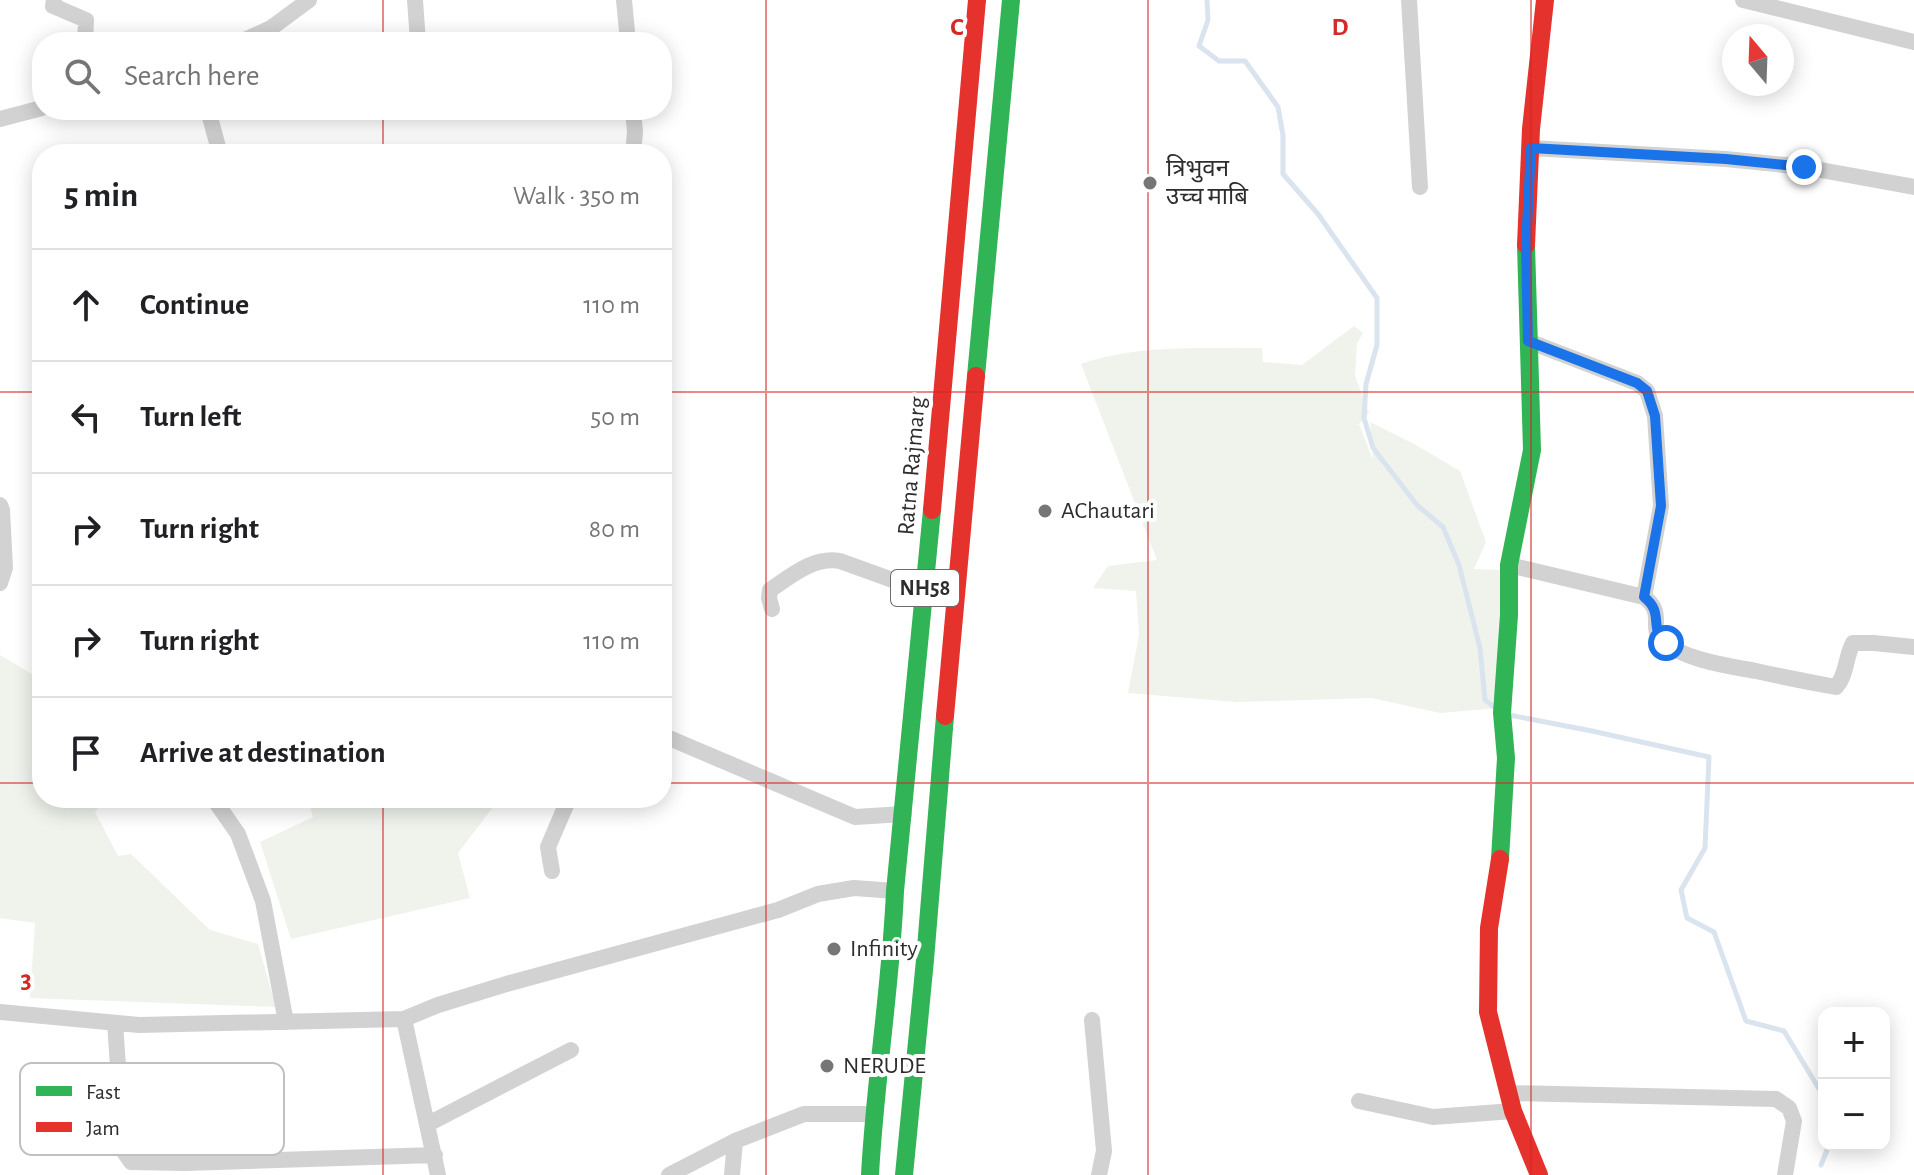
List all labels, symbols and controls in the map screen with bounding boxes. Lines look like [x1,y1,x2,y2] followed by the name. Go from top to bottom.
[950,14,964,40] text: C
[1331,14,1349,40] text: D
[1722,24,1794,96] north arrow
[32,32,672,120] search box
[60,54,104,98] icon: search
[124,61,260,91] text: Search here
[1786,149,1822,185] route end
[1166,154,1249,209] place label: त्रिभुवन उच्च माबि
[1141,174,1159,192] marker: त्रिभुवन उच्च माबि
[64,179,138,213] text: 5 min
[513,183,640,209] text: Walk · 350 m
[64,283,108,327] icon: ahead
[140,290,249,320] text: Continue
[583,292,640,318] text: 110 m
[64,395,108,439] icon: left
[894,396,930,536] street label: Ratna Rajmarg
[140,402,241,432] text: Turn left
[590,404,640,430] text: 50 m
[1061,499,1155,523] place label: AChautari
[1036,502,1054,520] marker: AChautari
[64,507,108,551] icon: right
[140,514,259,544] text: Turn right
[589,516,640,542] text: 80 m
[891,570,959,606] road number: NH58
[64,619,108,663] icon: right
[1648,625,1684,661] route start
[140,626,259,656] text: Turn right
[583,628,640,654] text: 110 m
[64,731,108,775] icon: arrive
[140,738,386,768] text: Arrive at destination
[850,937,918,961] place label: Infinity
[825,940,843,958] marker: Infinity
[20,967,32,993] text: 3
[1818,1007,1890,1151] map controls
[1818,1007,1890,1079] button: +
[843,1054,926,1078] place label: NERUDE
[818,1057,836,1075] marker: NERUDE
[20,1063,284,1155] legend
[1818,1079,1890,1151] button: −
[86,1081,120,1103] text: Fast
[86,1117,120,1139] text: Jam

